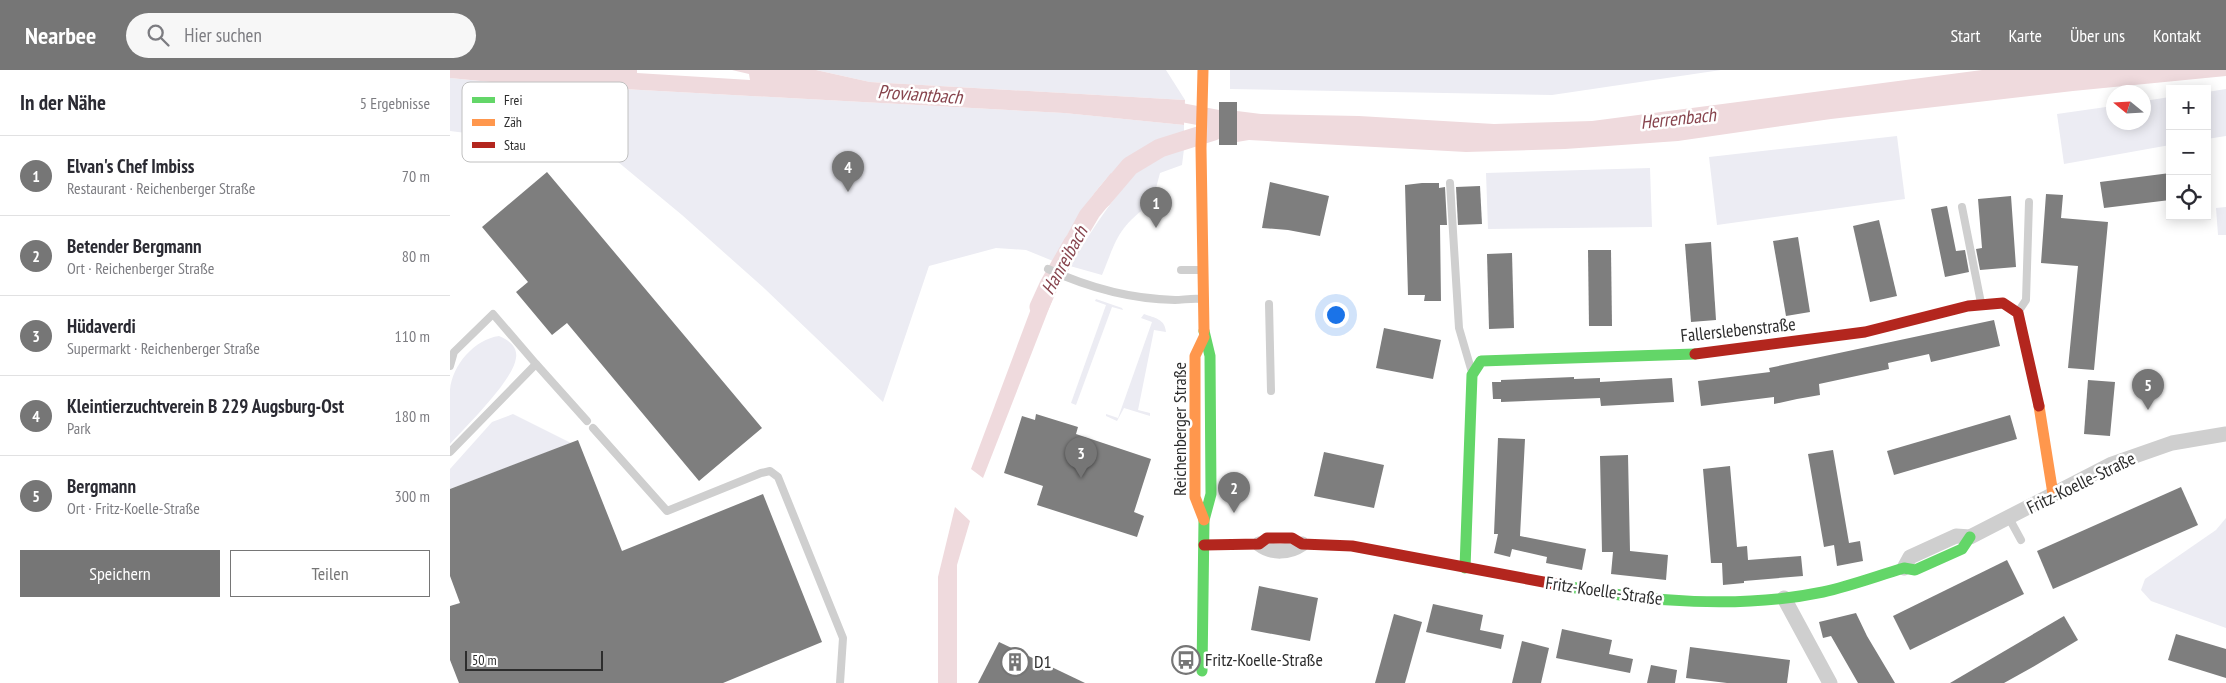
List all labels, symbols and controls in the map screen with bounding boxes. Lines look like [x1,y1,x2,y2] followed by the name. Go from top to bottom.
[126,13,476,58] search box
[25,20,96,51] text: Nearbee
[144,21,172,49] icon: search
[184,23,262,47] text: Hier suchen
[1950,24,1981,47] text: Start
[2009,24,2042,47] text: Karte
[2070,24,2125,47] text: Über uns
[2153,24,2201,47] text: Kontakt
[877,79,965,109] water label: Proviantbach
[462,82,628,162] legend
[2106,85,2151,130] north arrow
[2166,85,2211,220] map controls
[2166,85,2211,130] button: +
[20,89,106,116] text: In der Nähe
[504,91,522,109] text: Frei
[360,93,430,113] text: 5 Ergebnisse
[1639,102,1718,134] water label: Herrenbach
[504,113,522,131] text: Zäh
[2166,130,2211,175] button: −
[504,136,526,154] text: Stau
[832,151,864,192] pin: 4
[67,154,194,178] text: Elvan's Chef Imbiss
[32,166,40,186] text: 1
[402,166,430,186] text: 70 m
[2166,175,2211,220] button: locate
[67,178,255,198] text: Restaurant · Reichenberger Straße
[1140,187,1172,228] pin: 1
[1035,220,1093,298] water label: Hanreibach
[67,234,202,258] text: Betender Bergmann
[32,246,40,266] text: 2
[402,246,430,266] text: 80 m
[67,258,214,278] text: Ort · Reichenberger Straße
[1323,302,1349,328] your location
[1679,312,1797,347] street label: Fallerslebenstraße
[67,314,136,338] text: Hüdaverdi
[32,326,40,346] text: 3
[395,326,430,346] text: 110 m
[67,338,260,358] text: Supermarkt · Reichenberger Straße
[1168,362,1191,496] street label: Reichenberger Straße
[2132,369,2164,410] pin: 5
[67,394,344,418] text: Kleintierzuchtverein B 229 Augsburg-Ost
[32,406,40,426] text: 4
[395,406,430,426] text: 180 m
[67,418,91,438] text: Park
[1065,437,1097,478] pin: 3
[2023,446,2139,519] street label: Fritz-Koelle-Straße
[1218,472,1250,513] pin: 2
[67,474,136,498] text: Bergmann
[32,486,40,506] text: 5
[395,486,430,506] text: 300 m
[67,498,200,518] text: Ort · Fritz-Koelle-Straße
[20,550,220,597] button: Speichern
[230,550,430,597] button: Teilen
[1544,571,1664,610] street label: Fritz-Koelle-Straße
[1171,645,1201,675] bus stop icon: Fritz-Koelle-Straße
[1000,647,1030,677] building icon: D1
[465,648,602,671] scale bar
[1205,648,1323,671] place label: Fritz-Koelle-Straße
[1034,650,1052,673] place label: D1
[472,651,497,669] text: 50 m

